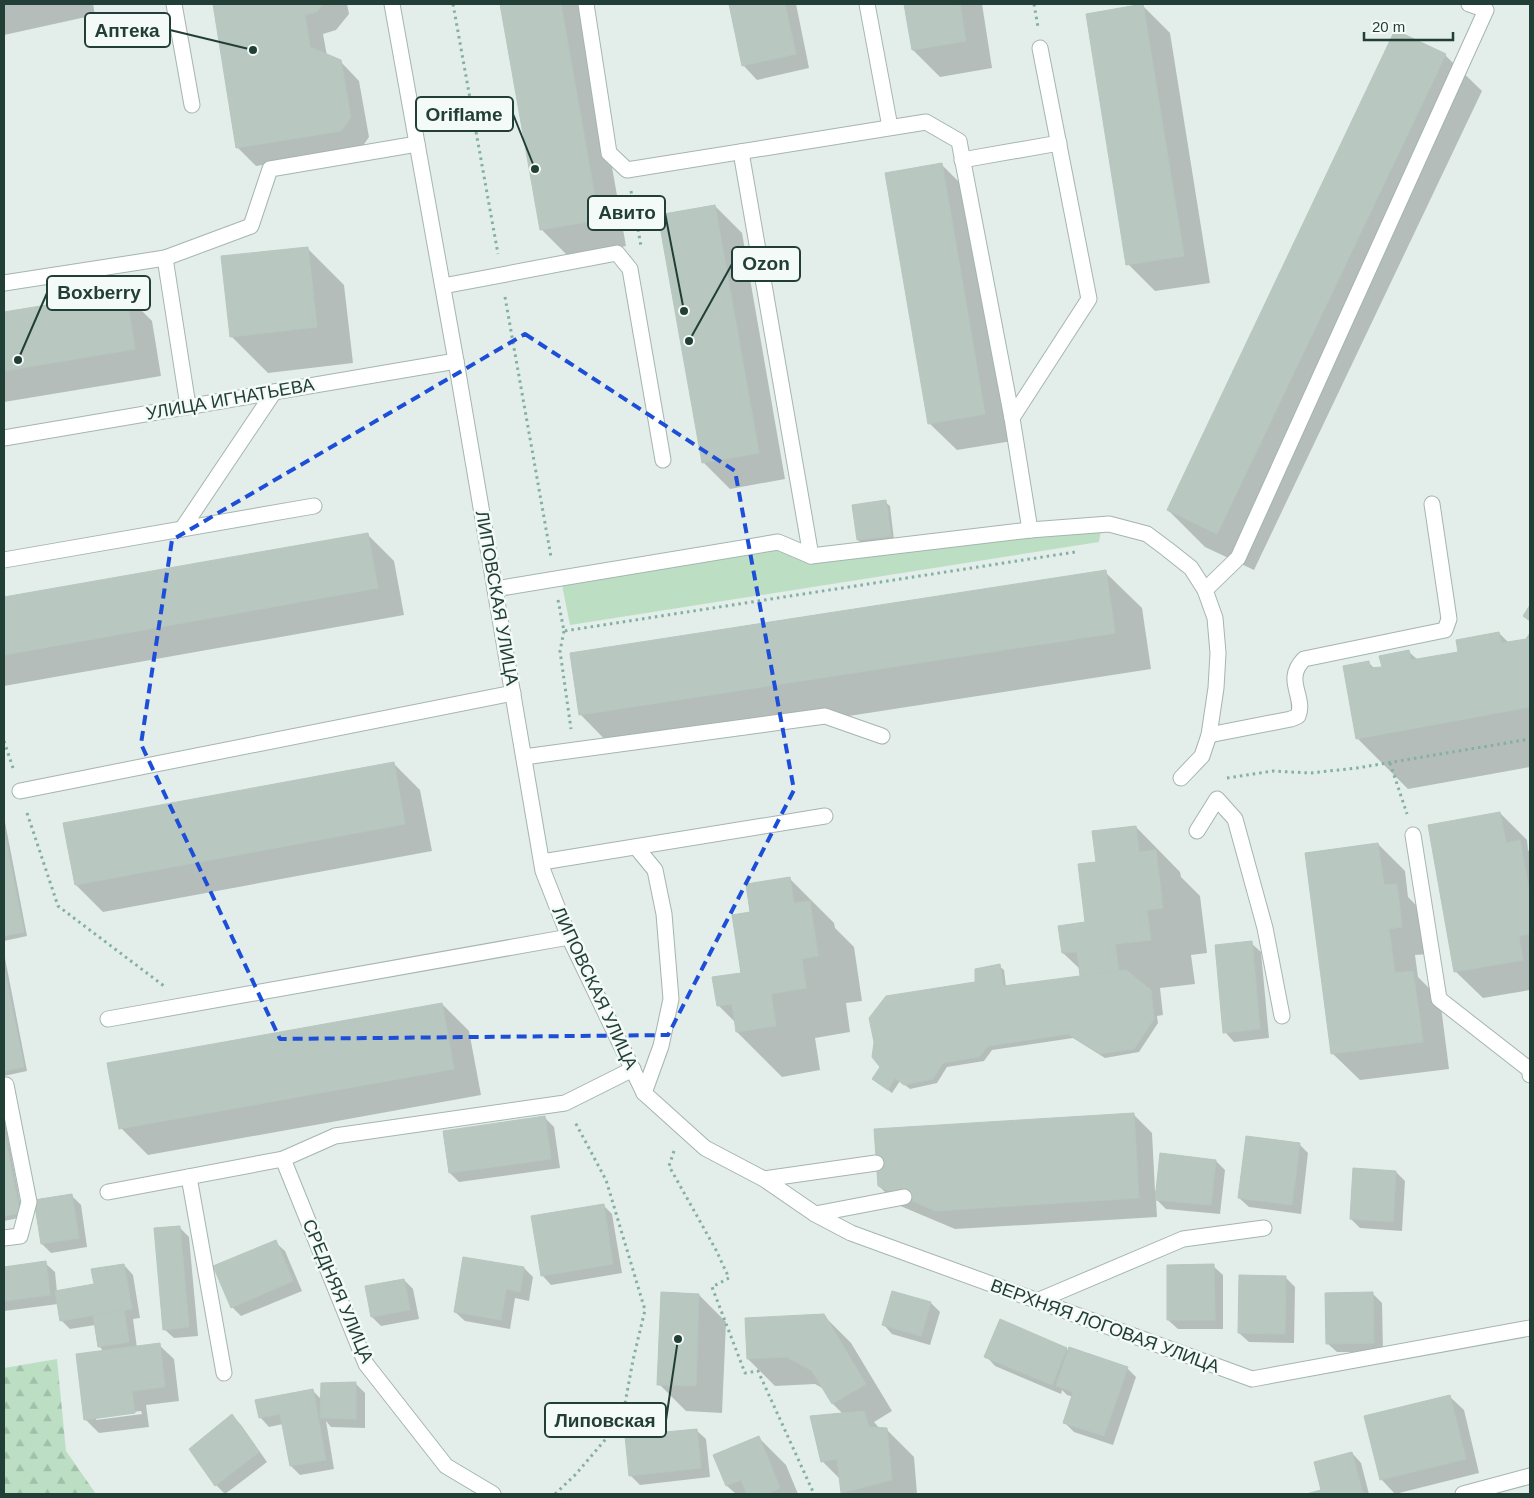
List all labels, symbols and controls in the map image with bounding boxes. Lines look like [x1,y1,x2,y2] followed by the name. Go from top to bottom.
[1364,10,1453,42] scale bar
[85,13,170,47] callout: Аптека
[1372,18,1405,35] text: 20 m
[94,20,160,41] text: Аптека
[416,97,513,131] callout: Oriflame
[425,104,503,125] text: Oriflame
[588,196,665,230] callout: Авито
[598,202,656,223] text: Авито
[732,247,800,281] callout: Ozon
[742,253,790,274] text: Ozon
[47,276,150,310] callout: Boxberry
[57,282,141,303] text: Boxberry
[144,374,316,424] street label: УЛИЦА ИГНАТЬЕВА
[472,509,522,687] street label: ЛИПОВСКАЯ УЛИЦА
[548,903,642,1073] street label: ЛИПОВСКАЯ УЛИЦА
[299,1216,377,1366] street label: СРЕДНЯЯ УЛИЦА
[988,1275,1222,1377] street label: ВЕРХНЯЯ ЛОГОВАЯ УЛИЦА
[545,1403,666,1437] callout: Липовская
[554,1410,656,1431] text: Липовская

